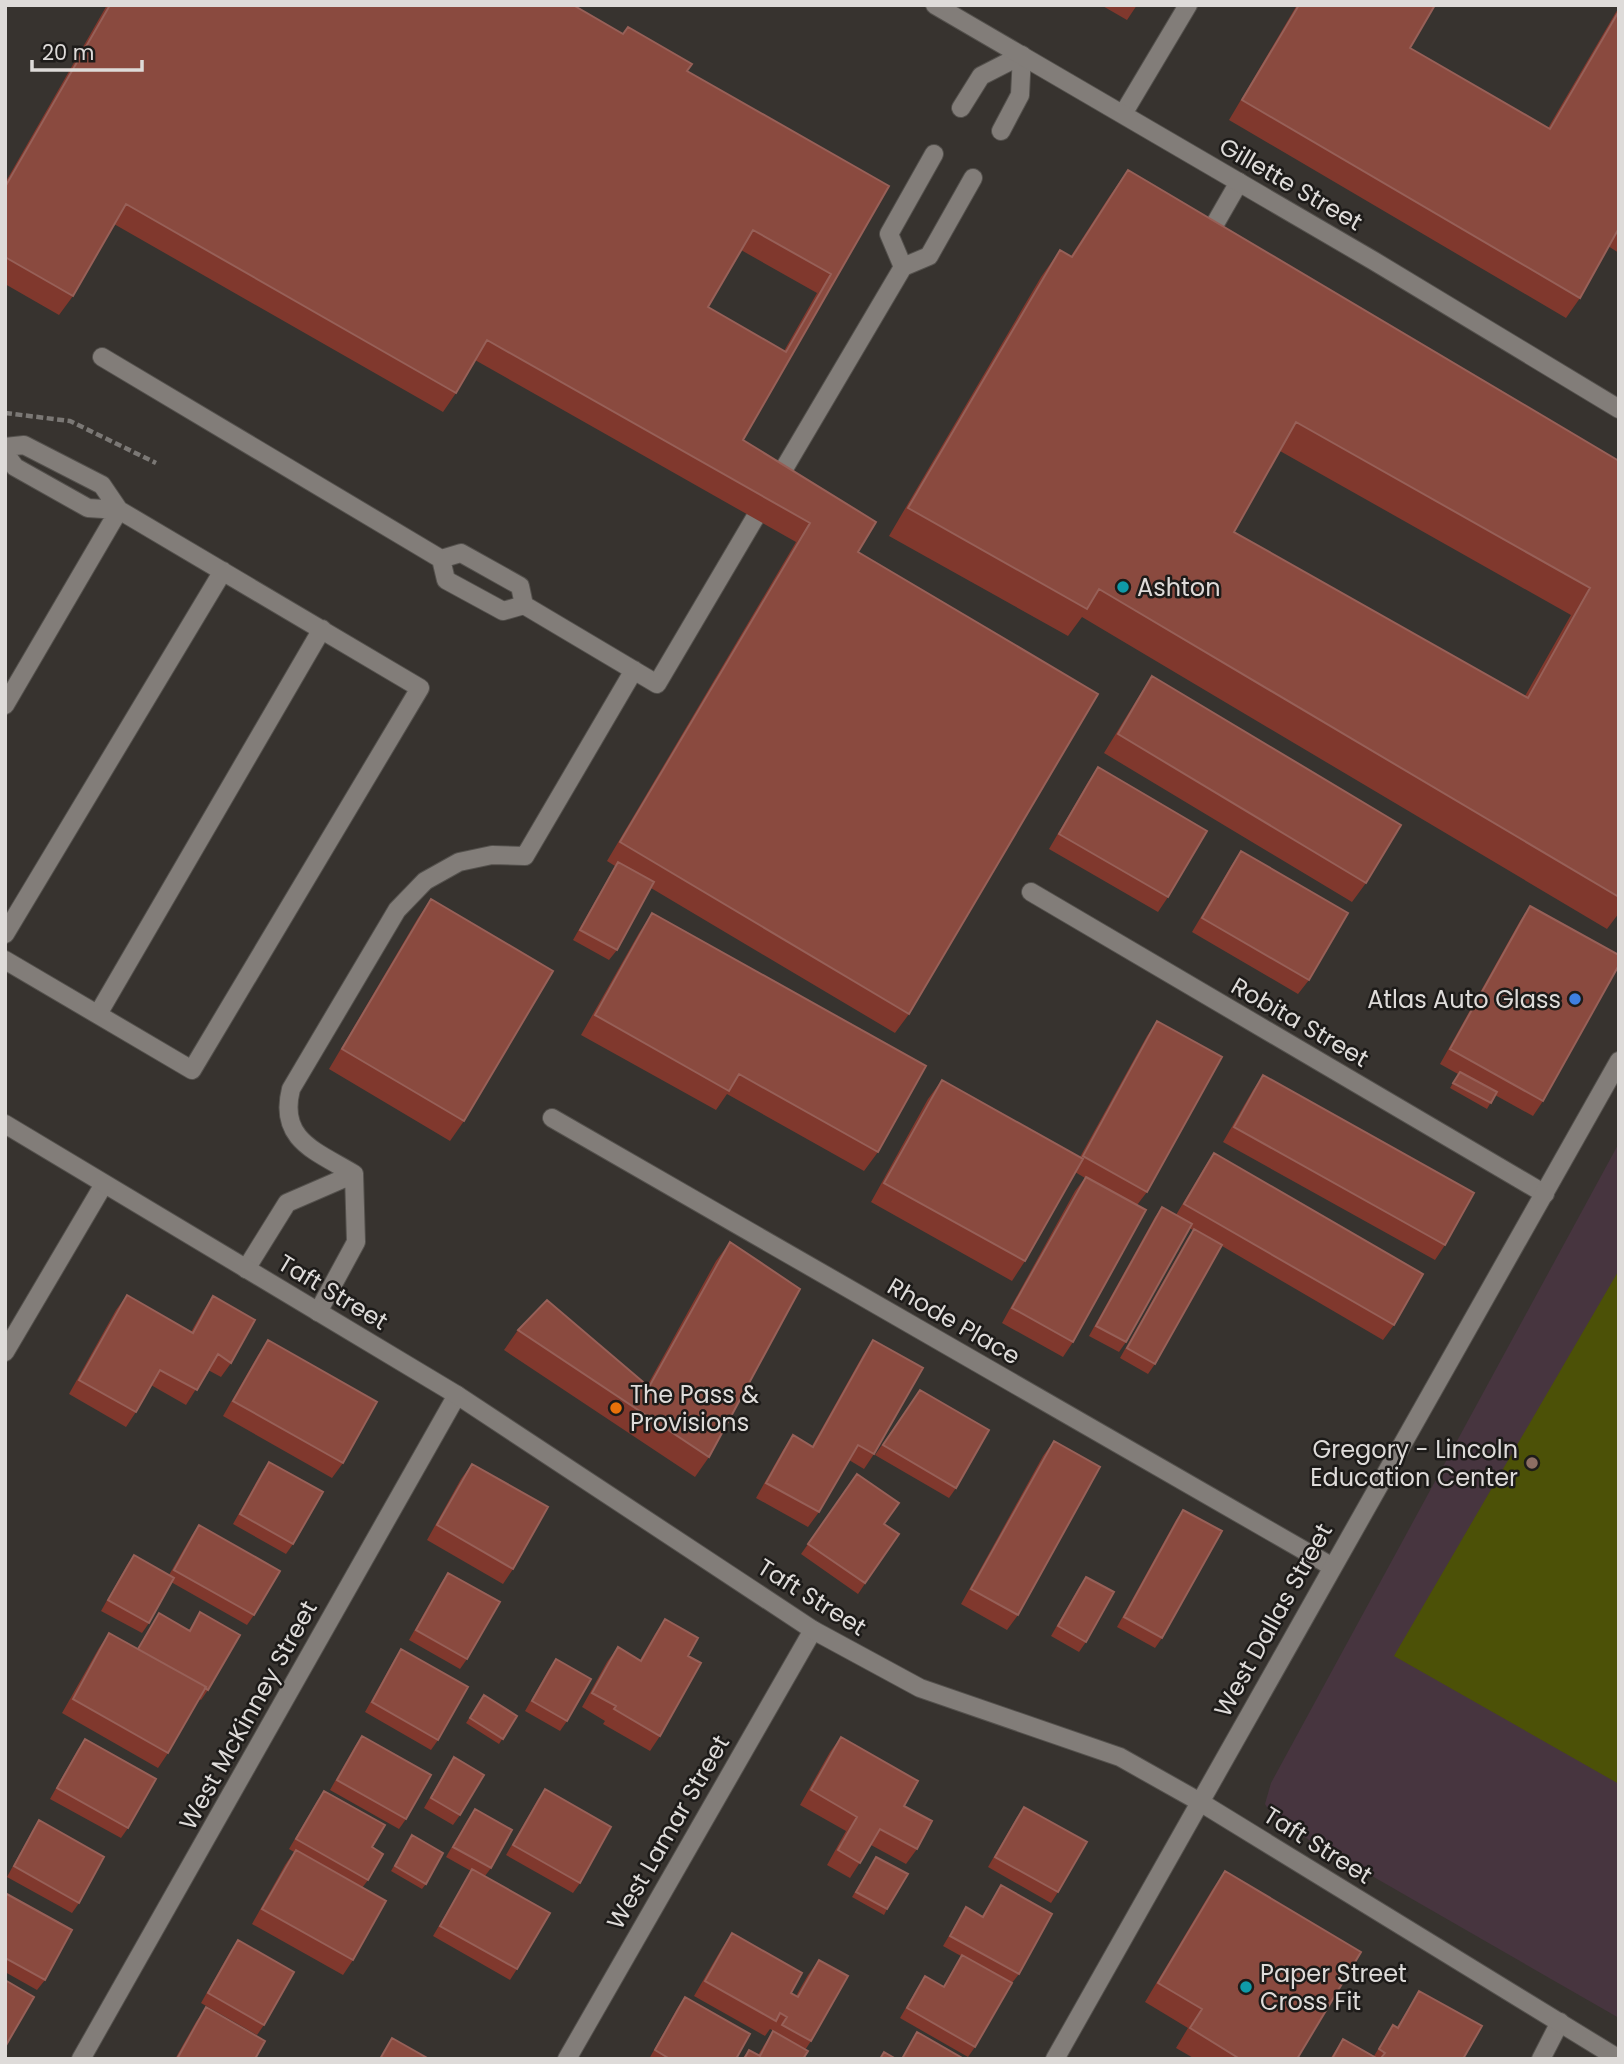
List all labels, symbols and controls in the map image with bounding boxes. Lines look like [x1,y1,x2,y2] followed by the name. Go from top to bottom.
[32,28,142,72] scale bar
[42,38,95,67] text: 20 m
[1213,130,1369,238] street label: Gillette Street
[1137,571,1221,604] place label: Ashton
[1115,579,1131,595] marker: Ashton
[1225,969,1375,1075] street label: Robita Street
[1367,983,1561,1016] place label: Atlas Auto Glass
[1567,991,1583,1007] marker: Atlas Auto Glass
[272,1246,394,1338] street label: Taft Street
[882,1270,1026,1372] street label: Rhode Place
[630,1378,759,1439] place label: The Pass & Provisions
[608,1400,624,1416] marker: The Pass & Provisions
[1310,1433,1518,1494] place label: Gregory - Lincoln Education Center
[1524,1455,1540,1471] marker: Gregory - Lincoln Education Center
[1206,1517,1340,1723] street label: West Dallas Street
[751,1551,873,1643] street label: Taft Street
[171,1594,325,1836] street label: West McKinney Street
[599,1729,737,1935] street label: West Lamar Street
[1257,1799,1379,1891] street label: Taft Street
[1260,1957,1407,2018] place label: Paper Street Cross Fit
[1238,1979,1254,1995] marker: Paper Street Cross Fit

